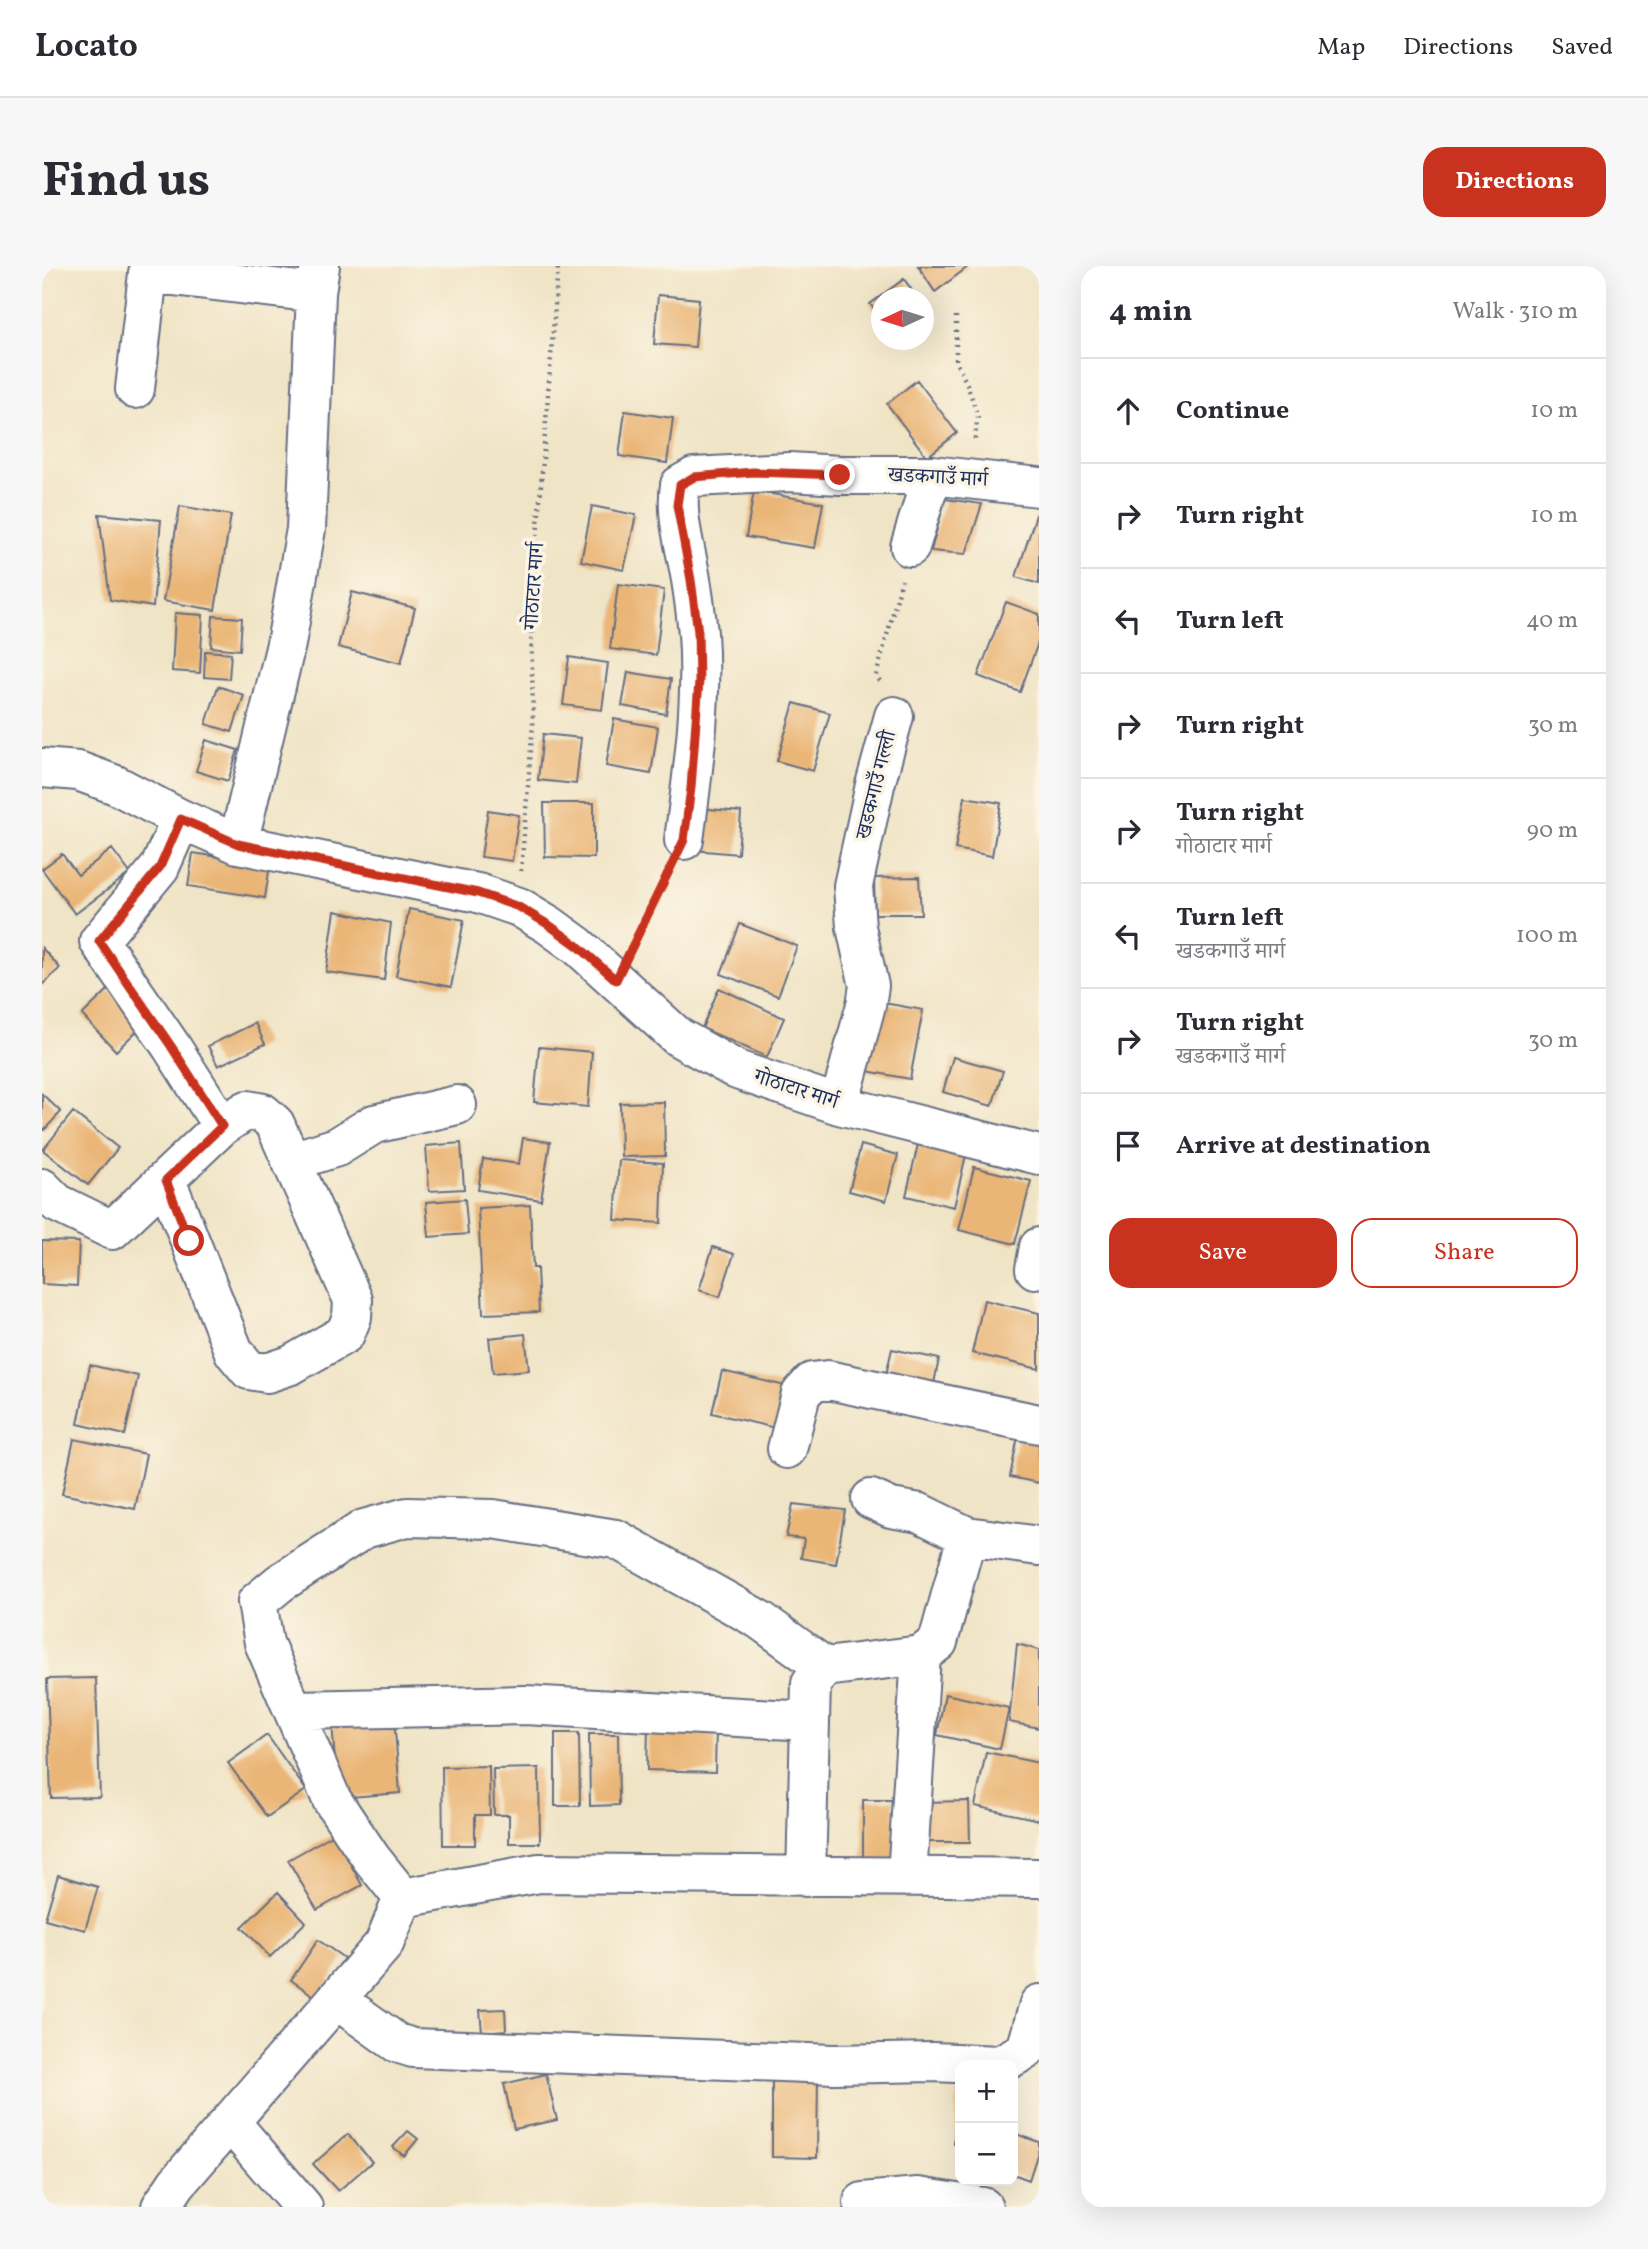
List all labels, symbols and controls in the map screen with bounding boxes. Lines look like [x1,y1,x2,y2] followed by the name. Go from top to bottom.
[35,25,138,71] text: Locato
[1317,31,1365,65] text: Map
[1403,31,1513,65] text: Directions
[1551,31,1613,65] text: Saved
[1423,147,1606,217] button: Directions
[42,148,210,217] text: Find us
[871,287,934,350] north arrow
[1109,291,1193,333] text: 4 min
[1452,296,1578,328] text: Walk · 310 m
[1109,392,1147,430] icon: ahead
[1176,393,1289,429] text: Continue
[1530,395,1578,427] text: 10 m
[824,459,855,490] route end
[886,461,990,495] street label: खडकगाउँ मार्ग
[1109,497,1147,535] icon: right
[1176,498,1304,534] text: Turn right
[1530,500,1578,532] text: 10 m
[517,540,553,632] street label: गोठाटार मार्ग
[1109,602,1147,640] icon: left
[1176,603,1284,639] text: Turn left
[1526,605,1578,637] text: 40 m
[1109,707,1147,745] icon: right
[1176,708,1304,744] text: Turn right
[1528,710,1578,742] text: 30 m
[849,727,905,843] street label: खडकगाउँ गल्ली
[1176,795,1304,831] text: Turn right
[1109,812,1147,850] icon: right
[1527,815,1578,847] text: 90 m
[1176,831,1272,863] text: गोठाटार मार्ग
[1176,900,1284,936] text: Turn left
[1109,917,1147,955] icon: left
[1516,920,1578,952] text: 100 m
[1176,936,1285,968] text: खडकगाउँ मार्ग
[1176,1005,1304,1041] text: Turn right
[1109,1022,1147,1060] icon: right
[1528,1025,1578,1057] text: 30 m
[1176,1041,1285,1073] text: खडकगाउँ मार्ग
[749,1062,843,1118] street label: गोठाटार मार्ग
[1109,1127,1147,1165] icon: arrive
[1176,1128,1431,1164] text: Arrive at destination
[1109,1218,1337,1288] button: Save
[1351,1218,1578,1288] button: Share
[173,1225,204,1256] route start
[955,2060,1018,2186] map controls
[955,2060,1018,2123] button: +
[955,2123,1018,2186] button: −

